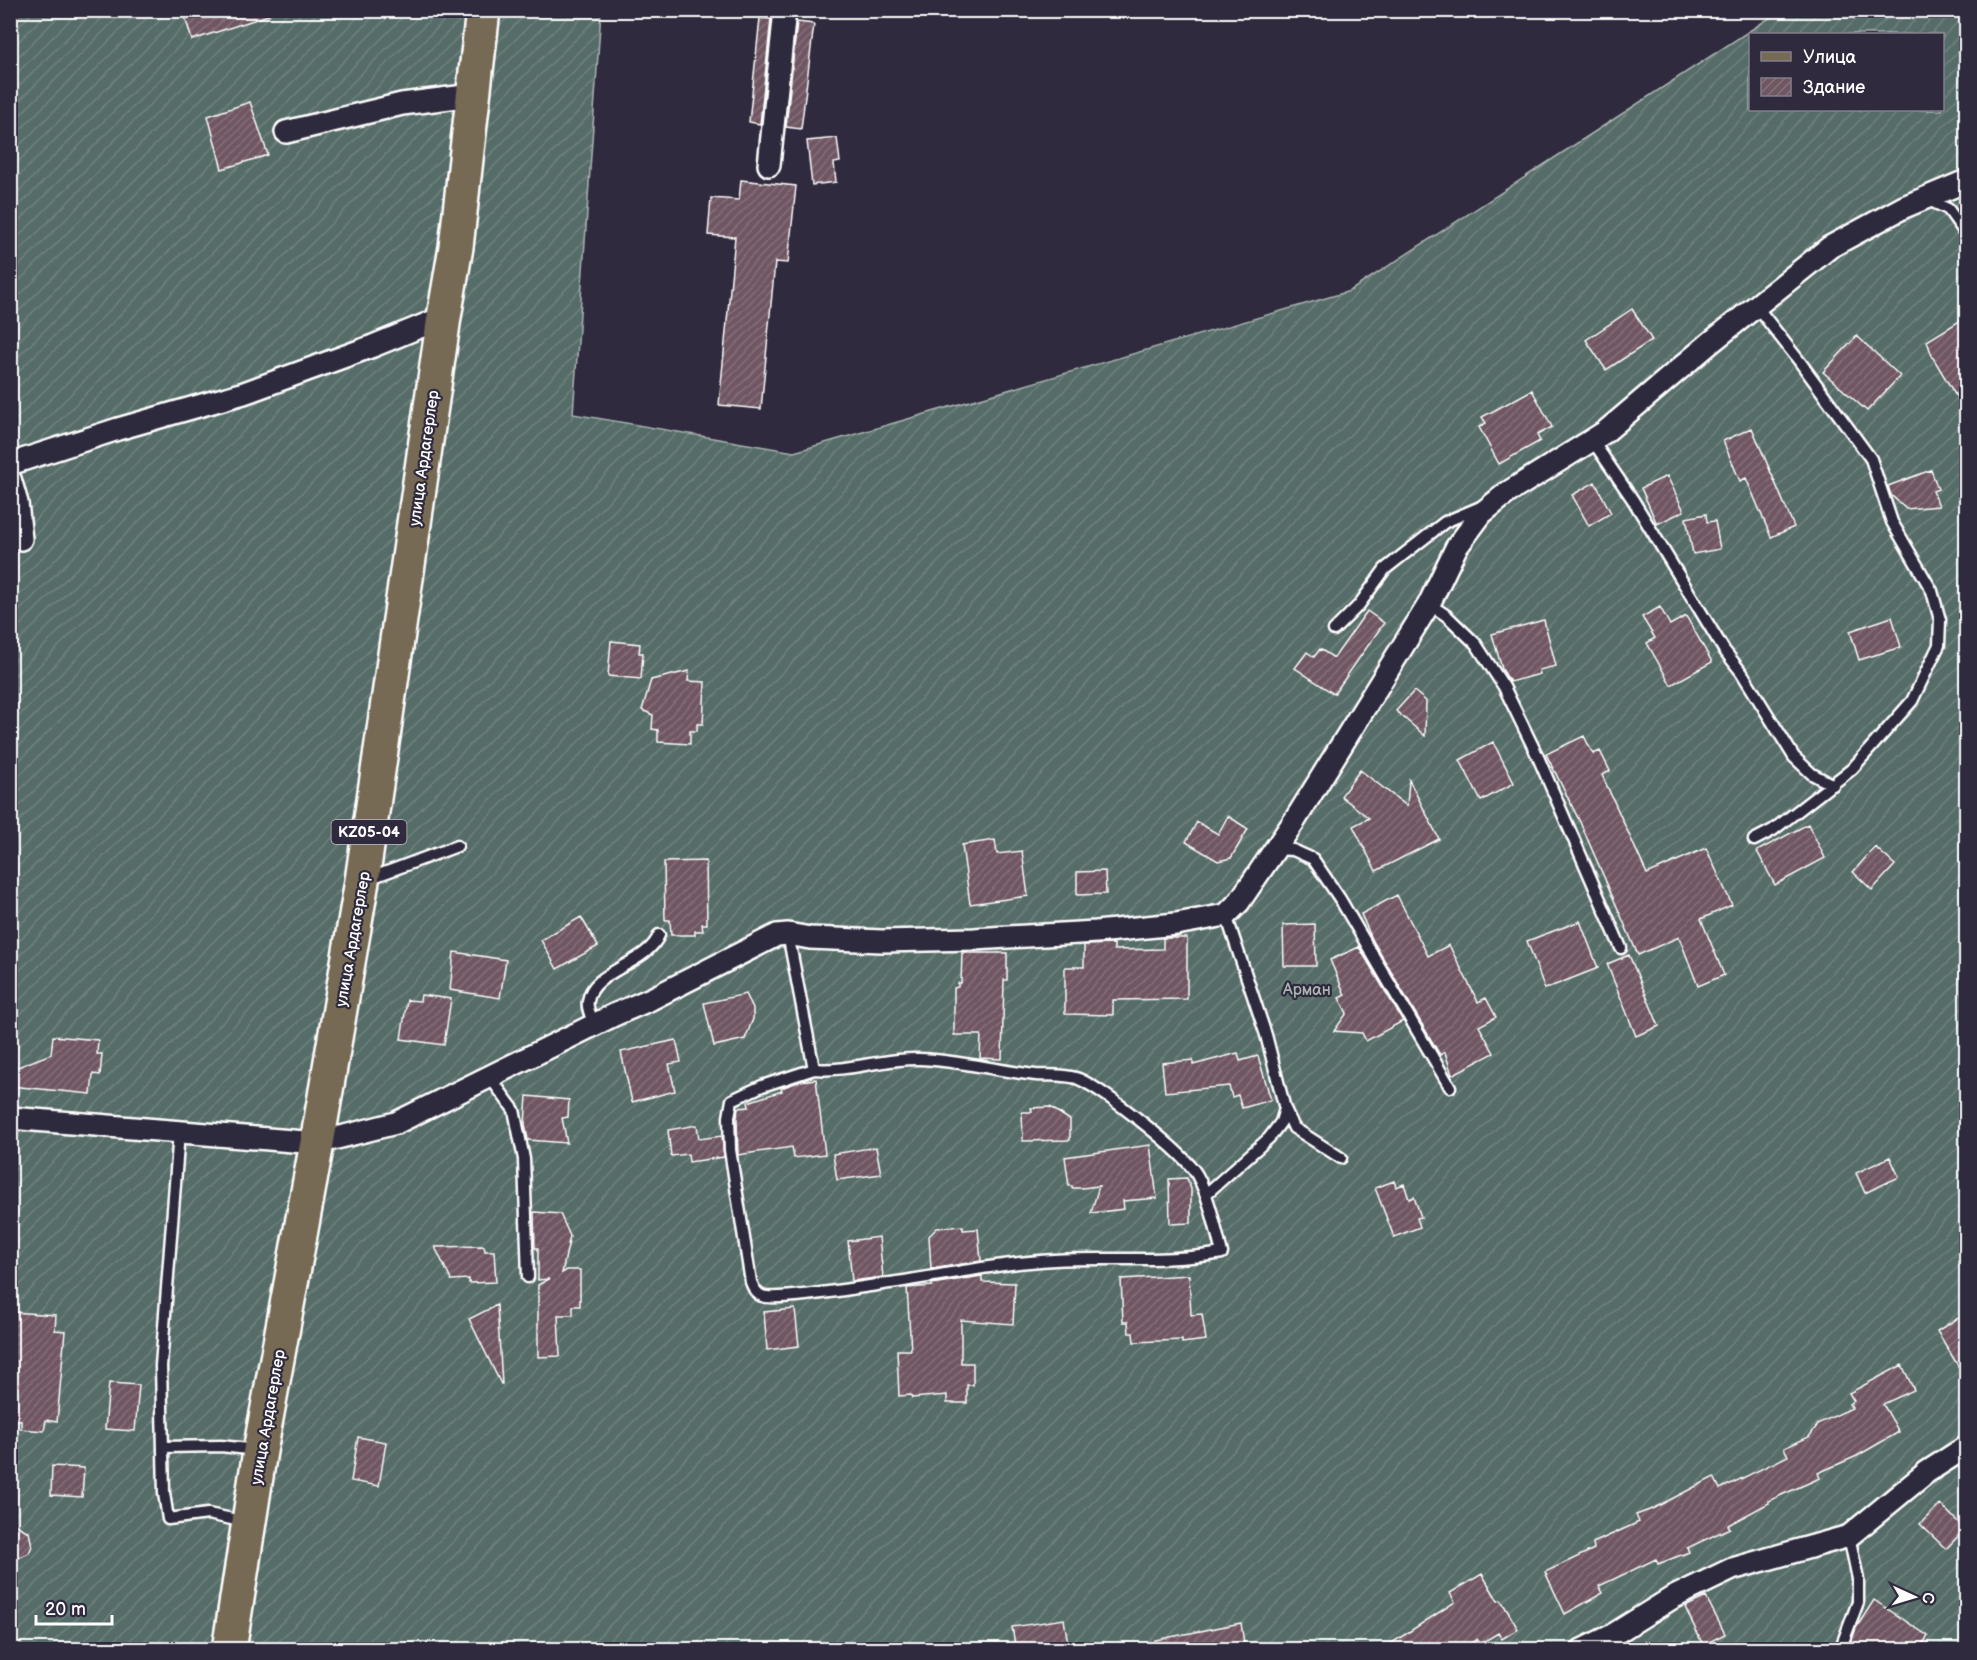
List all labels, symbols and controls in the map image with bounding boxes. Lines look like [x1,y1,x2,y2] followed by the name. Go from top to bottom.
[1749,33,1944,111] legend
[1803,47,1857,68] text: Улица
[1803,77,1865,98] text: Здание
[406,389,443,527] street label: улица Ардагерлер
[332,820,406,844] road number: KZ05-04
[332,870,375,1008] street label: улица Ардагерлер
[1282,981,1331,1000] park label: Арман
[247,1348,290,1486] street label: улица Ардагерлер
[1884,1567,1944,1627] north arrow
[36,1588,112,1626] scale bar
[1918,1592,1937,1604] text: С
[45,1599,86,1620] text: 20 m

